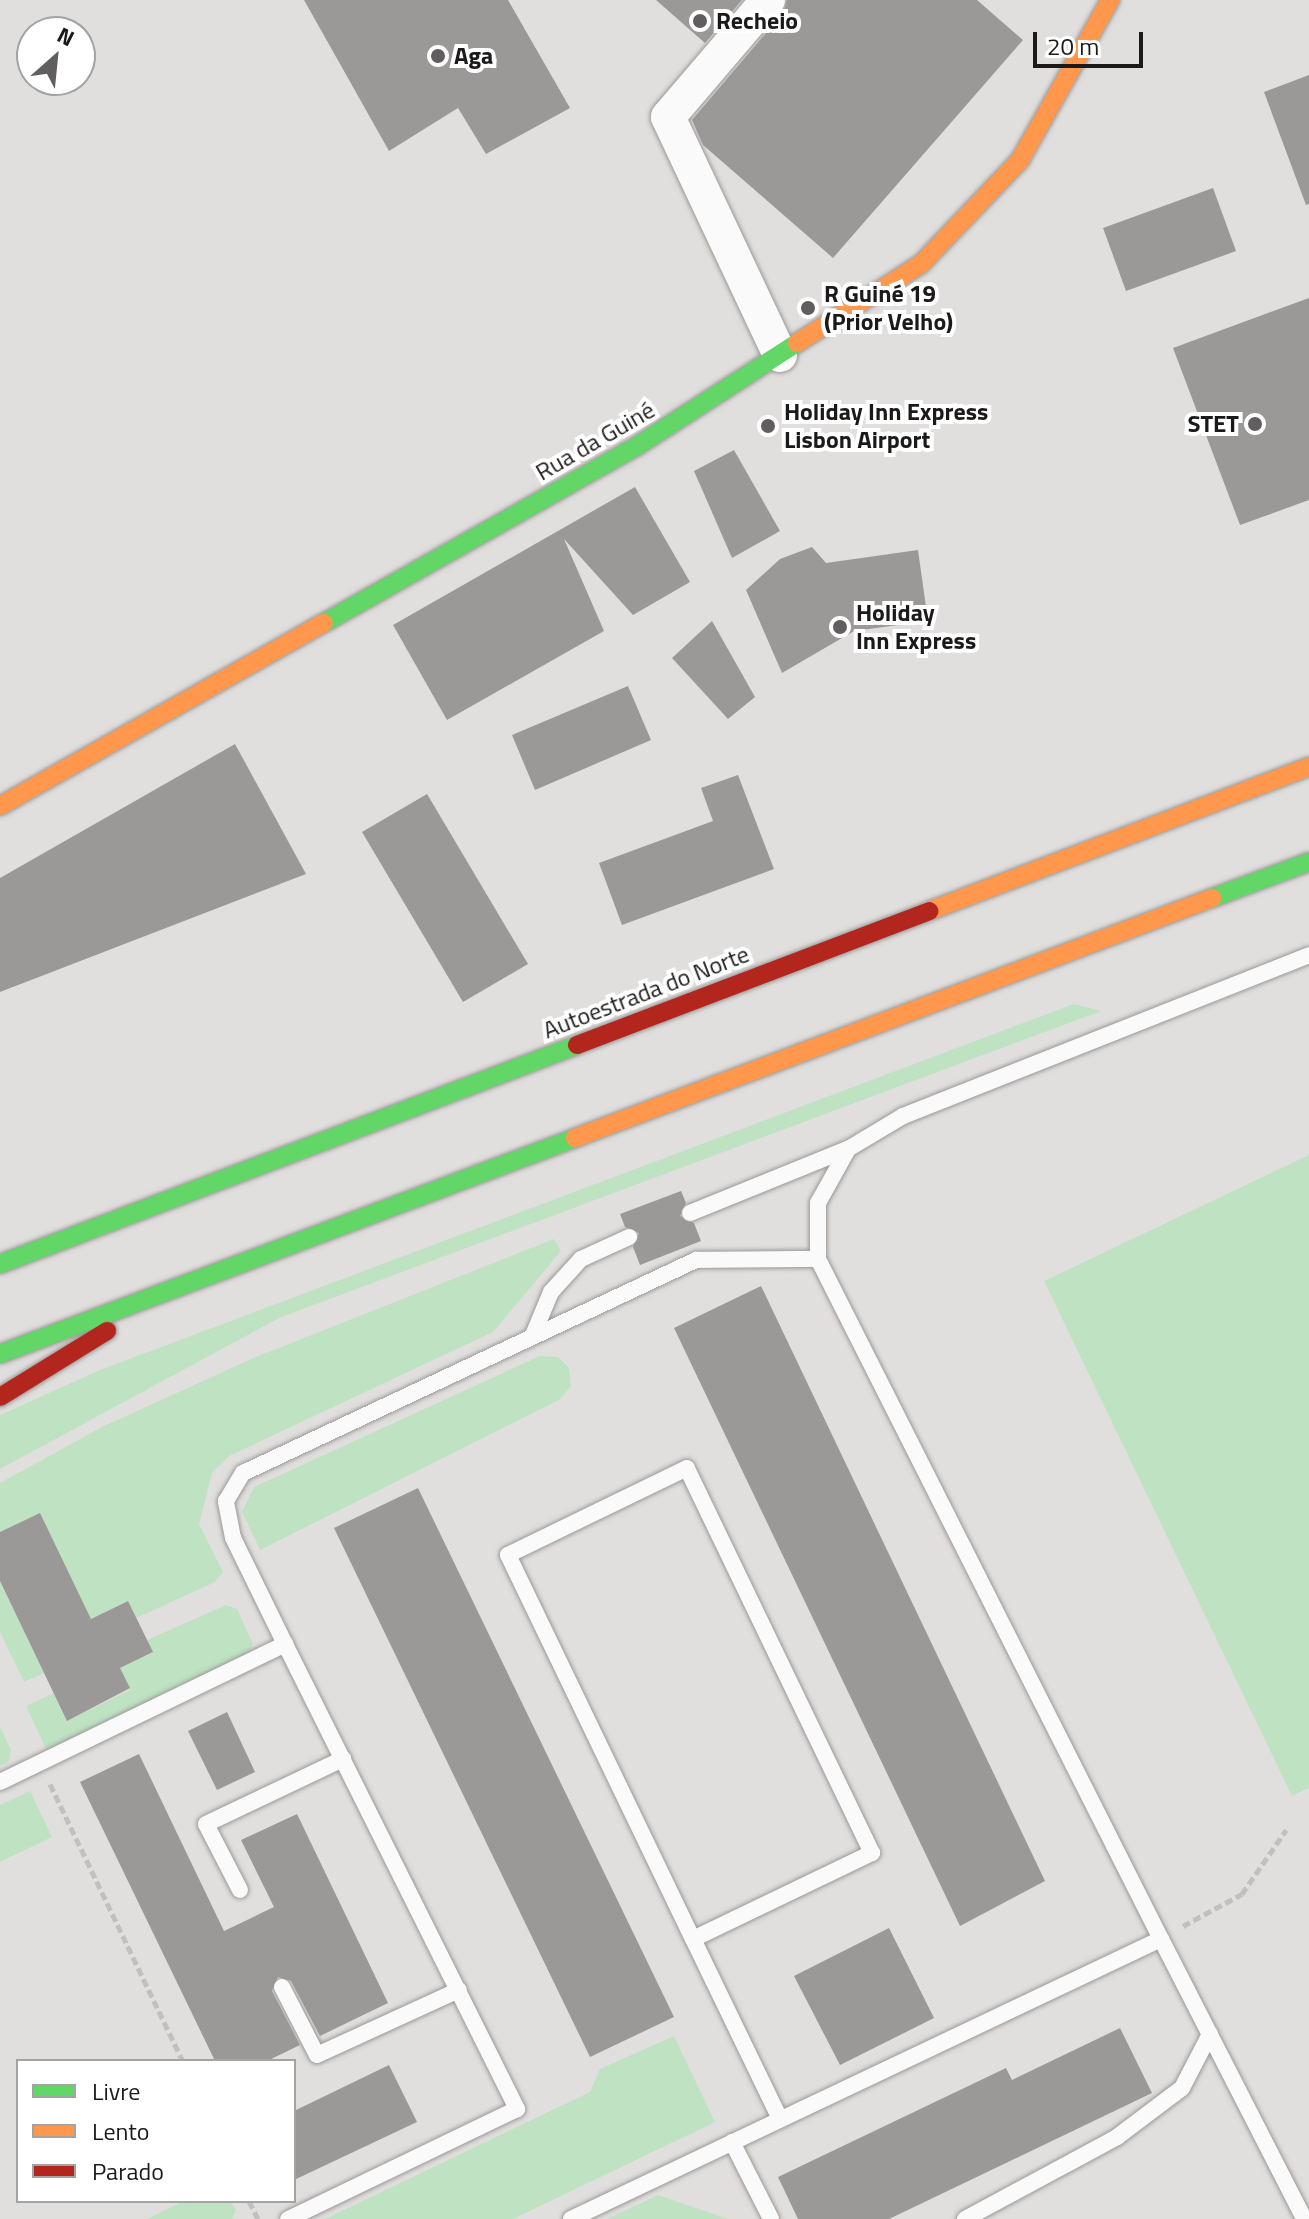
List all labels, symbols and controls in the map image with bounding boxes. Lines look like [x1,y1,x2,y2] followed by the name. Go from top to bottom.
[716,7,798,35] place label: Recheio
[691,12,709,30] marker: Recheio
[16,16,96,96] north arrow
[1037,16,1147,66] scale bar
[51,18,80,55] text: N
[1047,28,1099,64] text: 20 m
[454,42,493,70] place label: Aga
[429,47,447,65] marker: Aga
[824,280,953,336] place label: R Guiné 19 (Prior Velho)
[799,299,817,317] marker: R Guiné 19 (Prior Velho)
[530,395,660,487] street label: Rua da Guiné
[784,398,988,454] place label: Holiday Inn Express Lisbon Airport
[1187,410,1239,438] place label: STET
[1246,415,1264,433] marker: STET
[759,417,777,435] marker: Holiday Inn Express Lisbon Airport
[856,599,976,655] place label: Holiday Inn Express
[831,618,849,636] marker: Holiday Inn Express
[539,939,753,1045] street label: Autoestrada do Norte
[16,2059,296,2203] legend
[92,2073,140,2109] text: Livre
[92,2113,149,2149] text: Lento
[92,2153,164,2189] text: Parado

